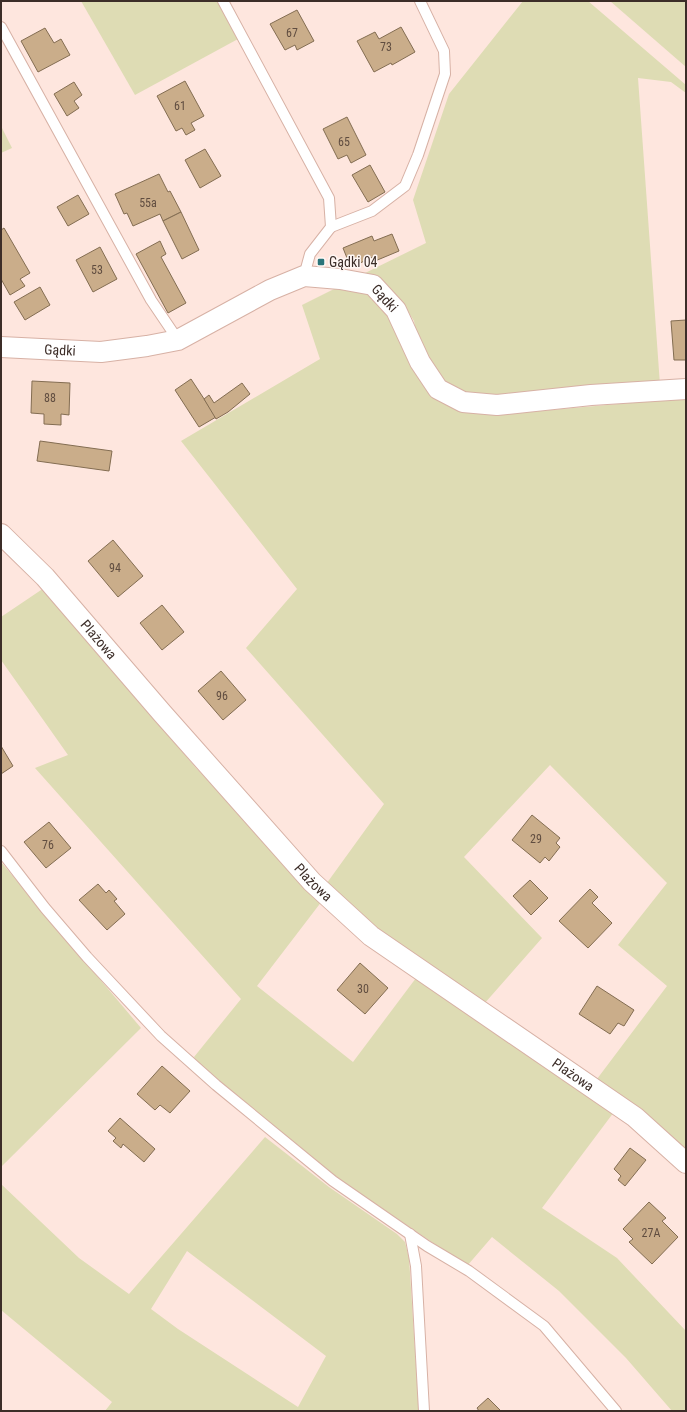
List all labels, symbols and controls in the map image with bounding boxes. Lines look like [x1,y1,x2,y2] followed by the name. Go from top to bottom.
[286,26,298,40] house number: 67
[380,40,392,54] house number: 73
[174,99,186,113] house number: 61
[338,135,350,149] house number: 65
[139,196,157,210] house number: 55a
[329,254,378,270] place label: Gądki 04
[316,257,326,267] marker: Gądki 04
[91,263,103,277] house number: 53
[368,281,402,315] street label: Gądki
[44,341,76,359] street label: Gądki
[44,391,56,405] house number: 88
[109,561,121,575] house number: 94
[78,617,120,662] street label: Plażowa
[216,689,228,703] house number: 96
[530,832,542,846] house number: 29
[42,838,54,852] house number: 76
[291,860,335,904] street label: Plażowa
[357,982,369,996] house number: 30
[549,1055,597,1094] street label: Plażowa
[642,1226,660,1240] house number: 27A

